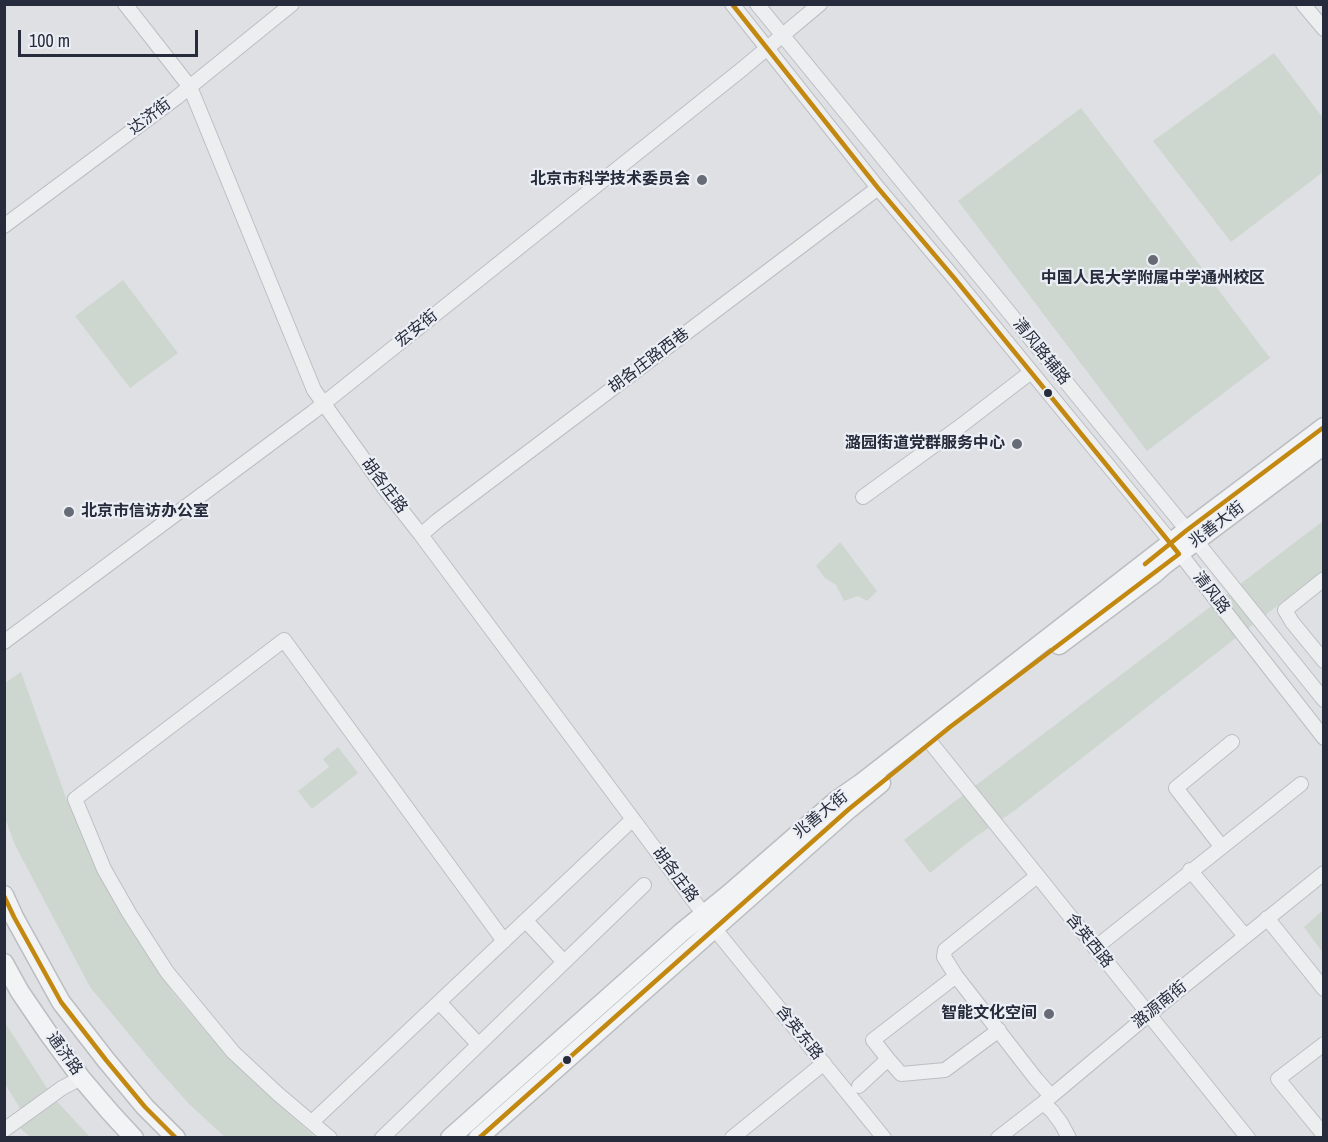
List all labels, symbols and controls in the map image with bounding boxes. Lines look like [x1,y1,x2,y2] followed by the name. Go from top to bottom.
[21,18,201,56] scale bar
[29,28,70,53] text: 100 m
[125,95,175,139] street label: 达济街
[530,170,690,190] place label: 北京市科学技术委员会
[695,173,709,187] marker: 北京市科学技术委员会
[1146,253,1160,267] marker: 中国人民大学附属中学通州校区
[1041,269,1265,289] place label: 中国人民大学附属中学通州校区
[392,306,442,352] street label: 宏安街
[1008,315,1074,389] street label: 清风路辅路
[605,324,693,398] street label: 胡各庄路西巷
[1042,387,1054,399] unlabelled marker
[845,434,1005,454] place label: 潞园街道党群服务中心
[1010,437,1024,451] marker: 潞园街道党群服务中心
[357,455,411,517] street label: 胡各庄路
[1186,498,1248,552] street label: 兆善大街
[81,502,209,522] place label: 北京市信访办公室
[62,505,76,519] marker: 北京市信访办公室
[1189,568,1233,618] street label: 清风路
[790,787,852,843] street label: 兆善大街
[648,844,702,906] street label: 胡各庄路
[1061,910,1117,972] street label: 含英西路
[1129,977,1191,1033] street label: 潞源南街
[771,1002,827,1064] street label: 含英东路
[941,1004,1037,1024] place label: 智能文化空间
[1042,1007,1056,1021] marker: 智能文化空间
[42,1029,86,1079] street label: 通济路
[561,1054,573,1066] unlabelled marker

